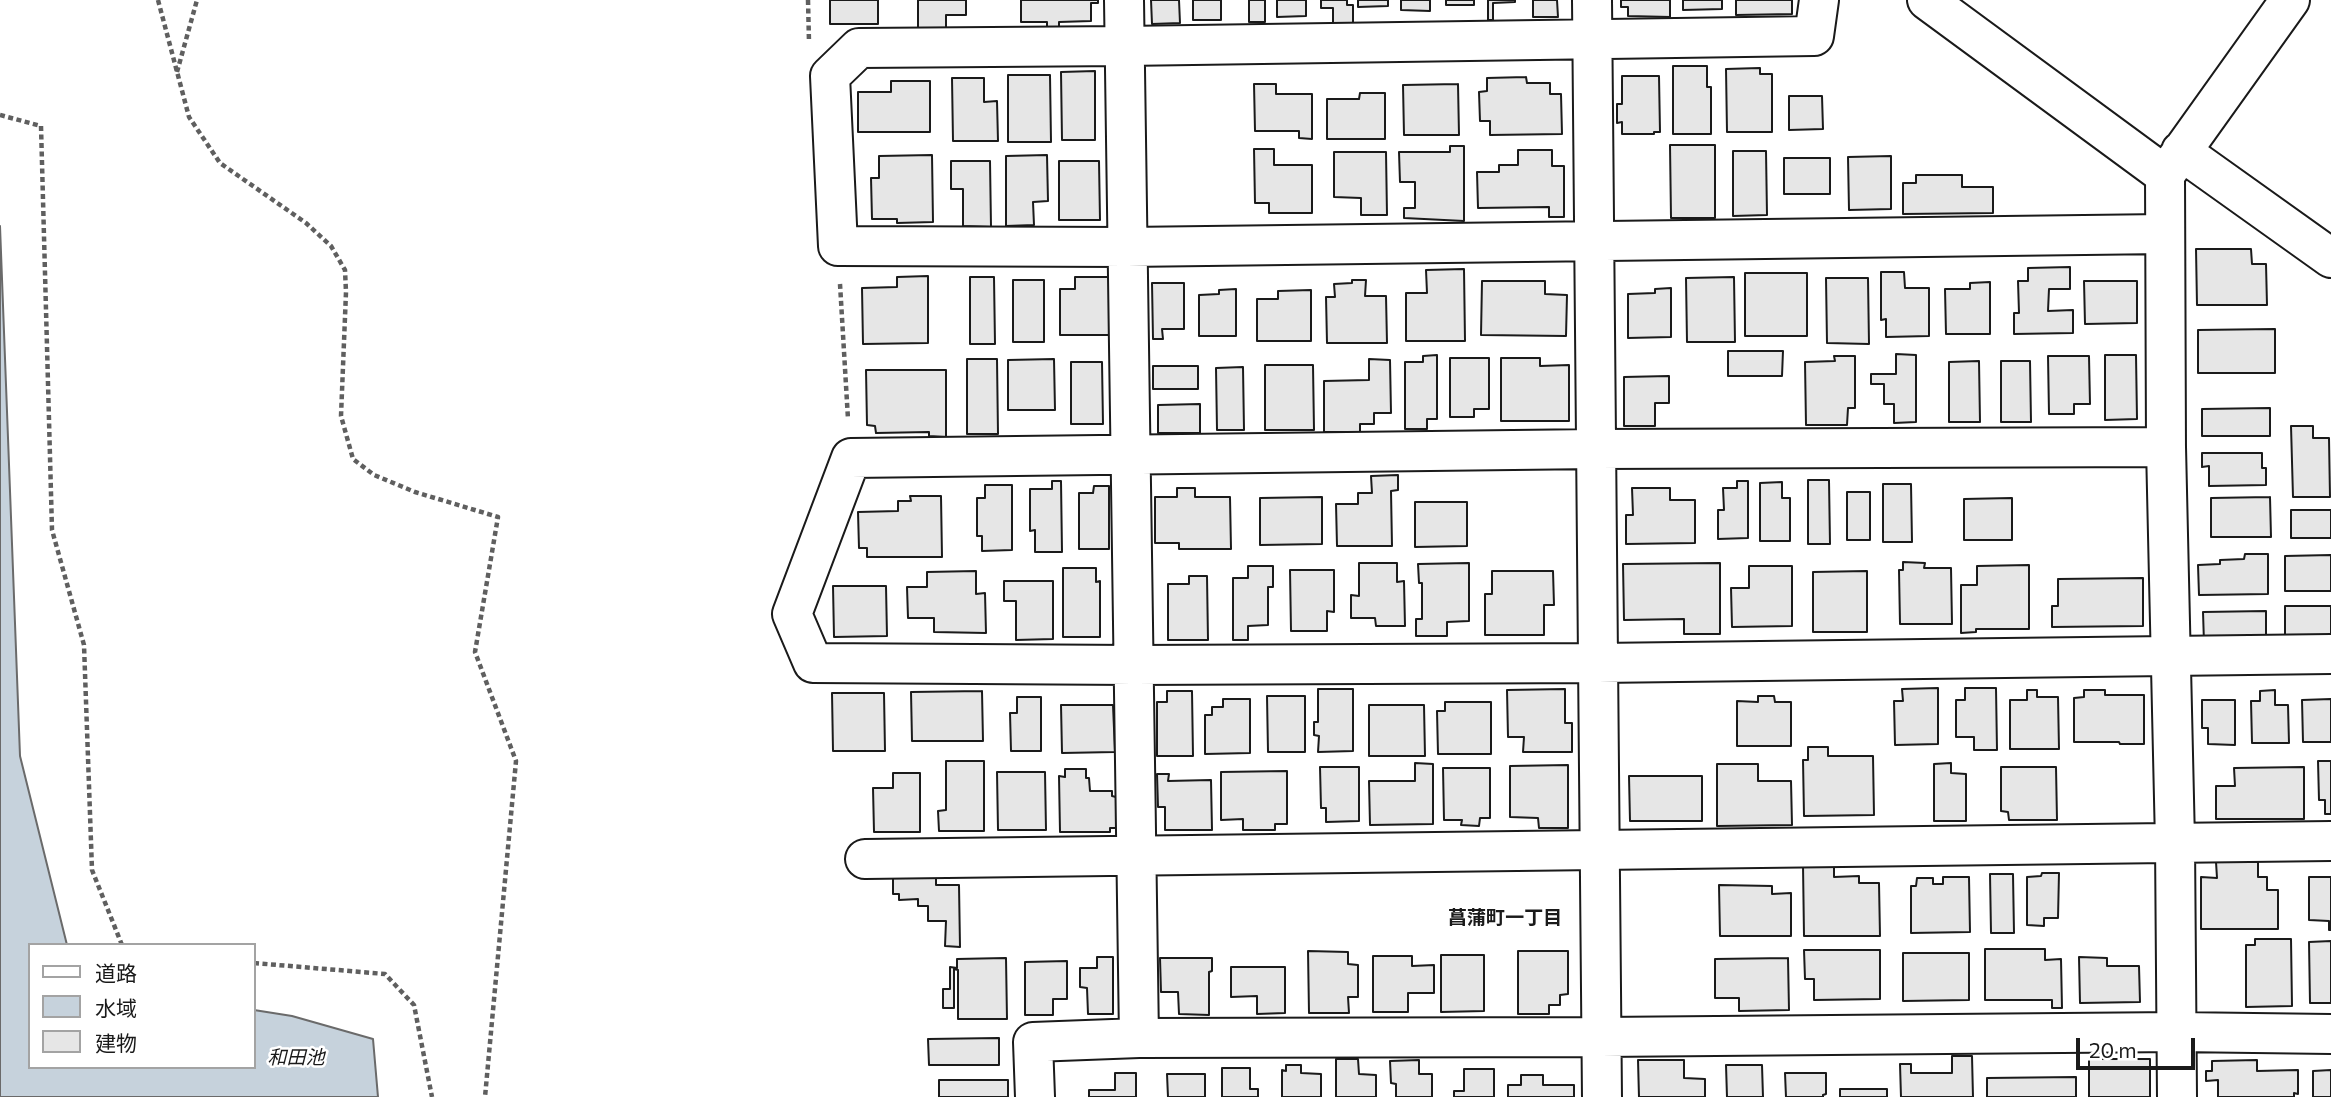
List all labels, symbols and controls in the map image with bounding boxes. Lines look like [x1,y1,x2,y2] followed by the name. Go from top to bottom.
[1448,907,1562,929] district label: 菖蒲町一丁目
[28,943,256,1069] legend
[95,960,137,985] text: 道路
[95,995,137,1020] text: 水域
[2079,1024,2198,1068] scale bar
[95,1030,137,1055] text: 建物
[2089,1037,2137,1062] text: 20 m
[268,1047,324,1069] water label: 和田池

